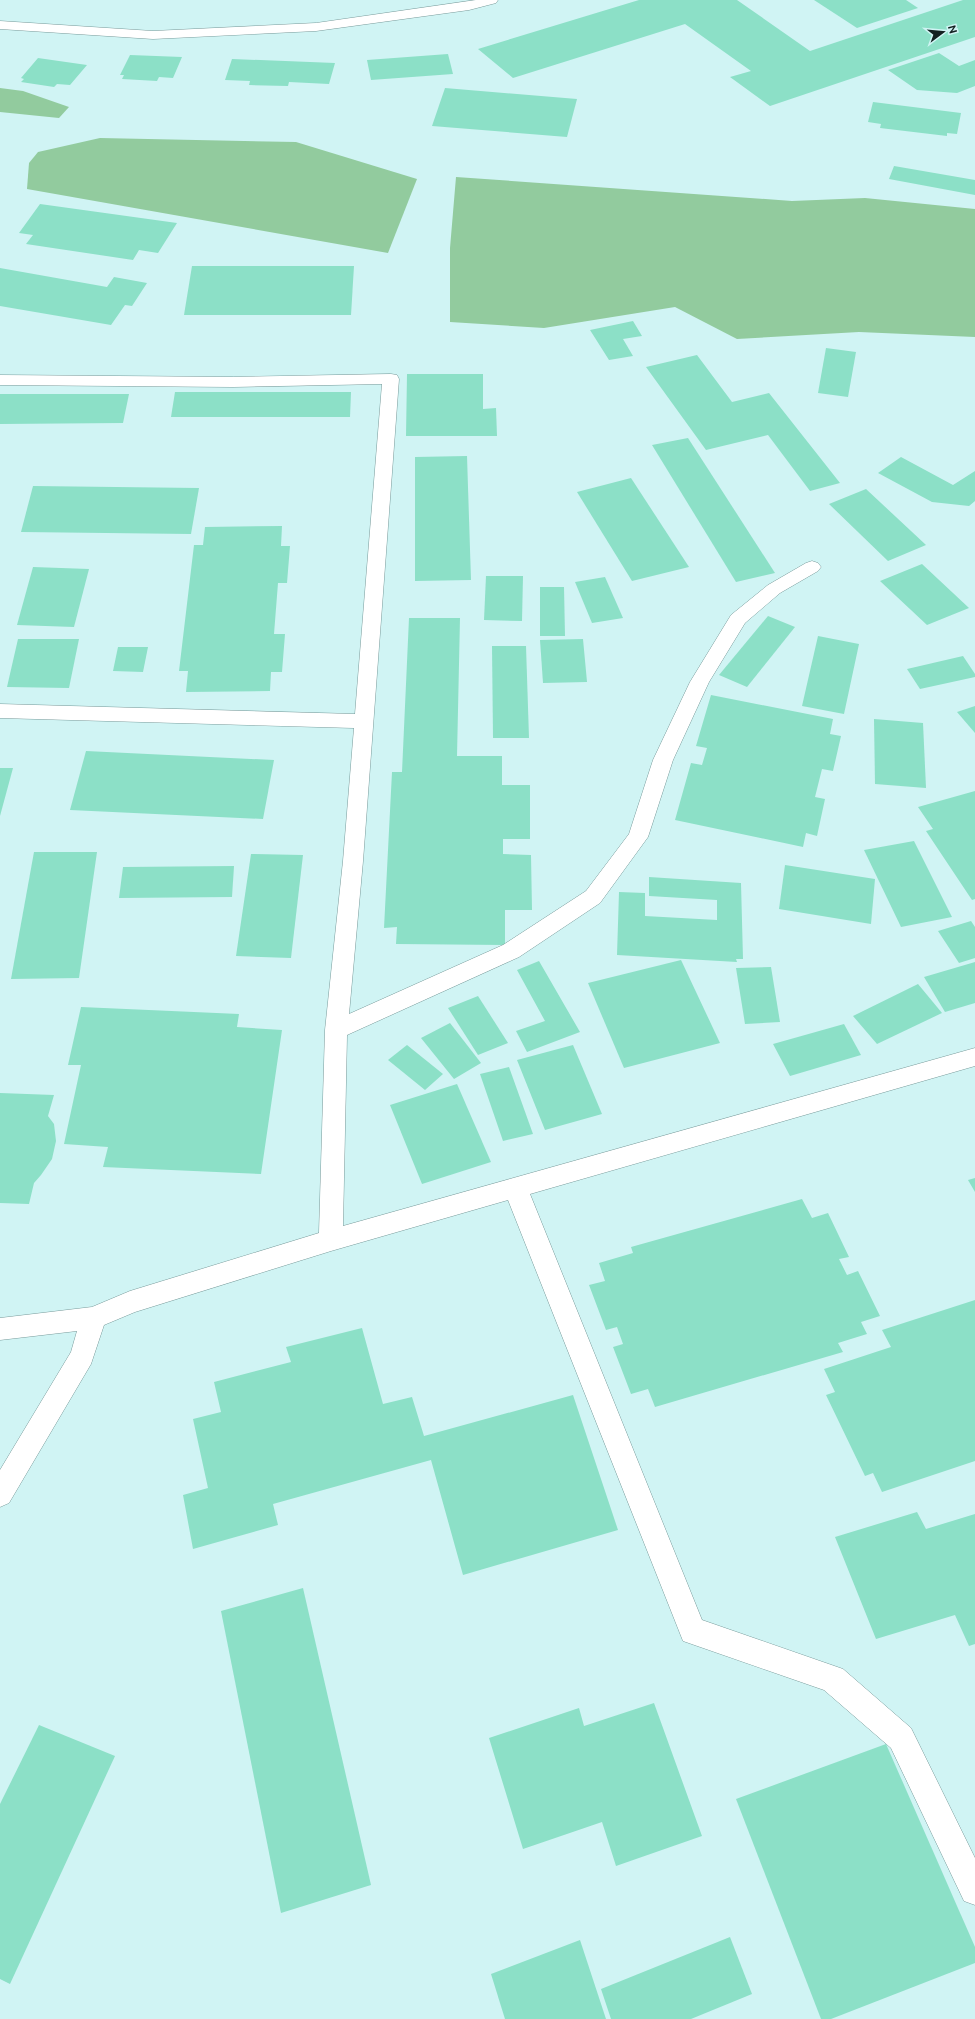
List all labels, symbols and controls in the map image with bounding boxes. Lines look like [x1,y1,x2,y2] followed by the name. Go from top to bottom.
[923,12,963,52] north arrow
[946,24,960,35] text: N

